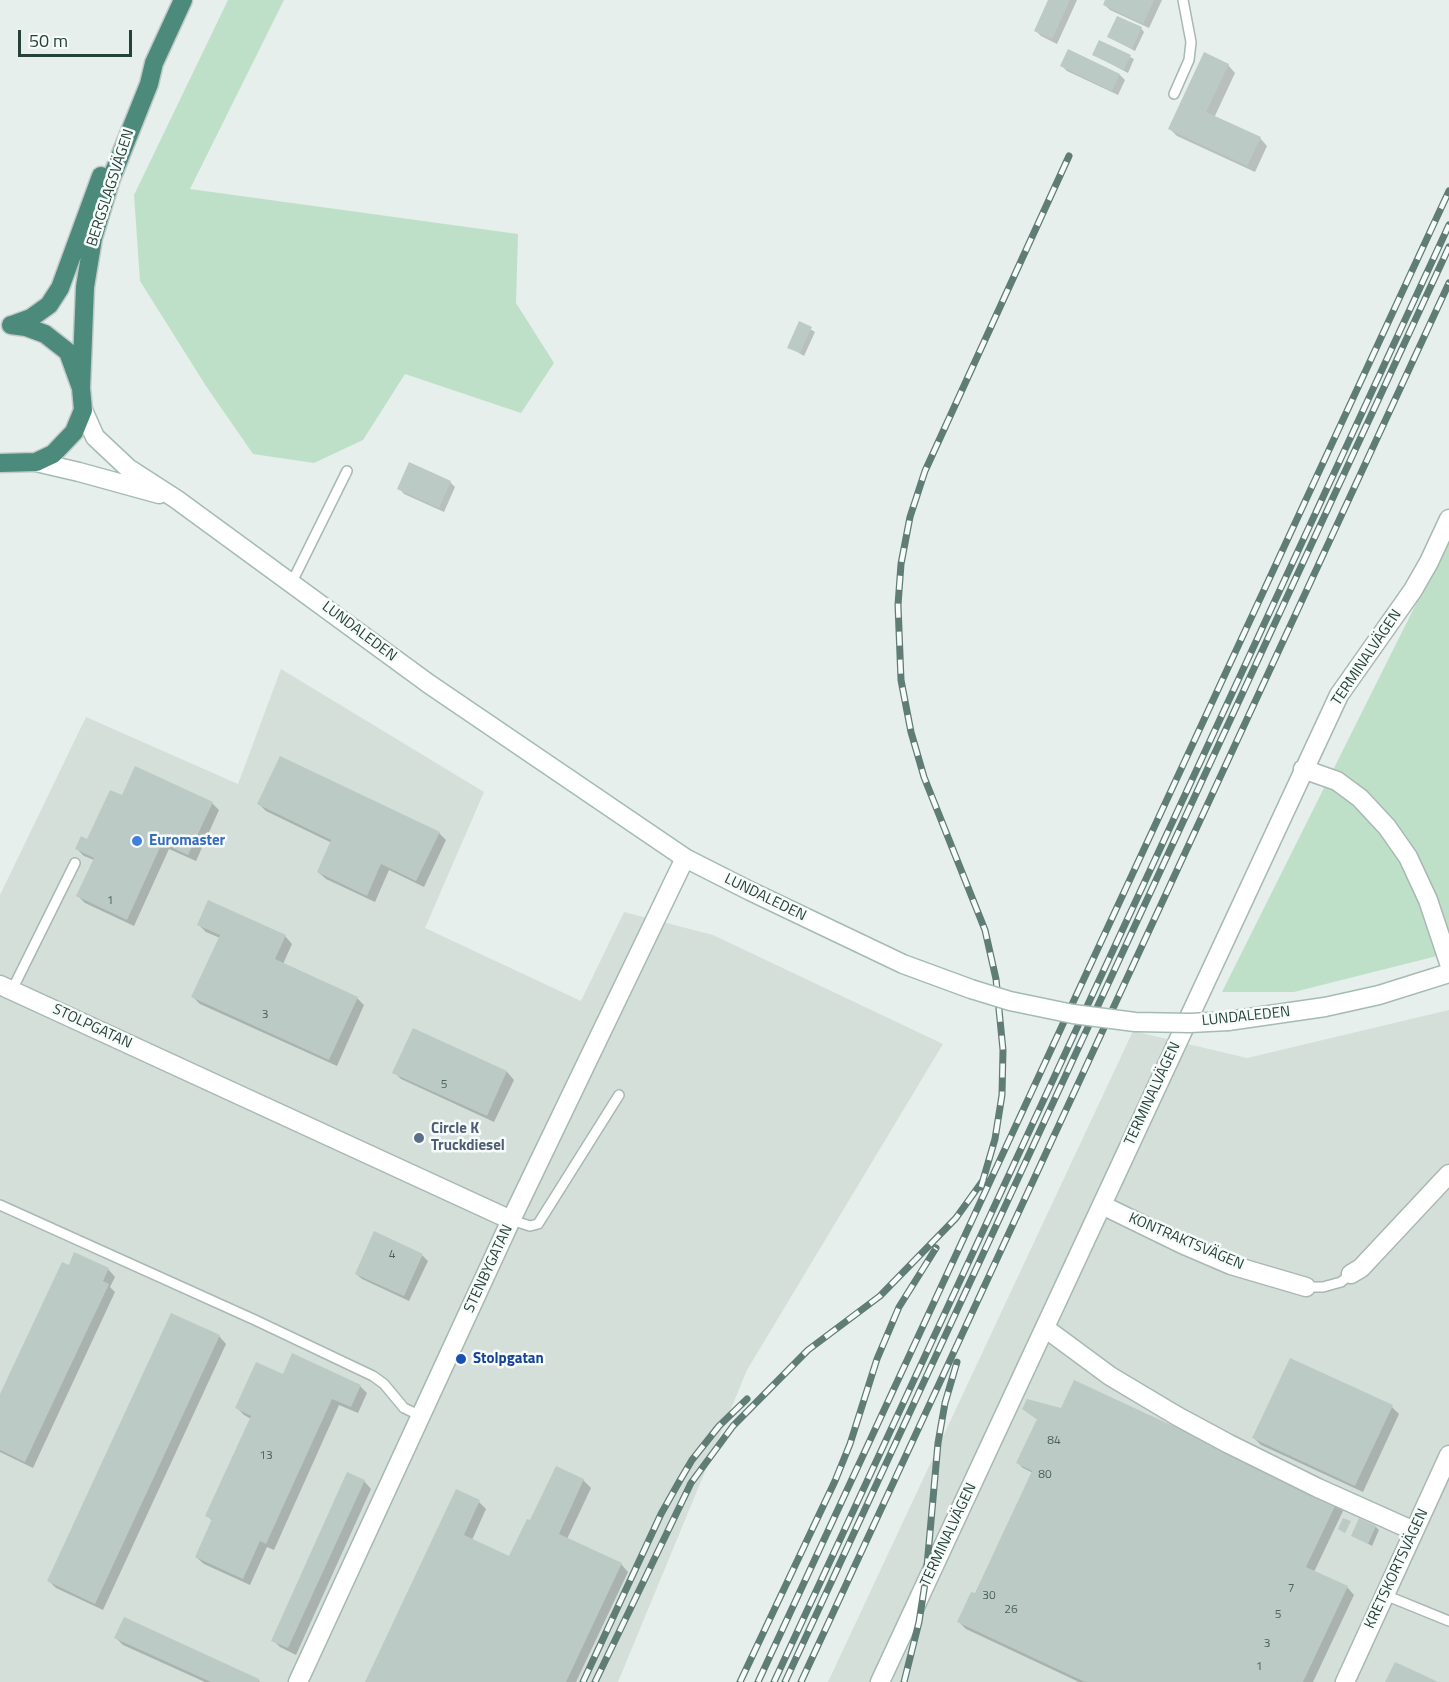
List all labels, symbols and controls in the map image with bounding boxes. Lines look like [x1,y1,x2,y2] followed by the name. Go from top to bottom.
[21,18,135,56] scale bar
[29,27,68,54] text: 50 m
[84,127,138,249] street label: BERGSLAGSVÄGEN
[318,598,400,666] street label: LUNDALEDEN
[1328,607,1406,709] street label: TERMINALVÄGEN
[149,832,225,850] place label: Euromaster
[130,834,144,848] marker: Euromaster
[721,870,809,926] street label: LUNDALEDEN
[107,894,113,908] house number: 1
[49,1001,135,1053] street label: STOLPGATAN
[1201,1003,1291,1031] street label: LUNDALEDEN
[262,1008,268,1022] house number: 3
[1121,1040,1185,1148] street label: TERMINALVÄGEN
[441,1078,447,1092] house number: 5
[431,1120,505,1155] place label: Circle K Truckdiesel
[412,1131,426,1145] marker: Circle K Truckdiesel
[1126,1210,1246,1274] street label: KONTRAKTSVÄGEN
[461,1222,517,1316] street label: STENBYGATAN
[389,1248,395,1262] house number: 4
[473,1350,544,1368] place label: Stolpgatan
[454,1352,468,1366] marker: Stolpgatan
[1047,1434,1061,1448] house number: 84
[259,1449,273,1463] house number: 13
[1038,1468,1052,1482] house number: 80
[917,1481,981,1589] street label: TERMINALVÄGEN
[1361,1506,1433,1632] street label: KRETSKORTSVÄGEN
[1288,1582,1294,1596] house number: 7
[982,1589,996,1603] house number: 30
[1004,1603,1018,1617] house number: 26
[1275,1608,1281,1622] house number: 5
[1264,1637,1270,1651] house number: 3
[1256,1660,1262,1674] house number: 1

